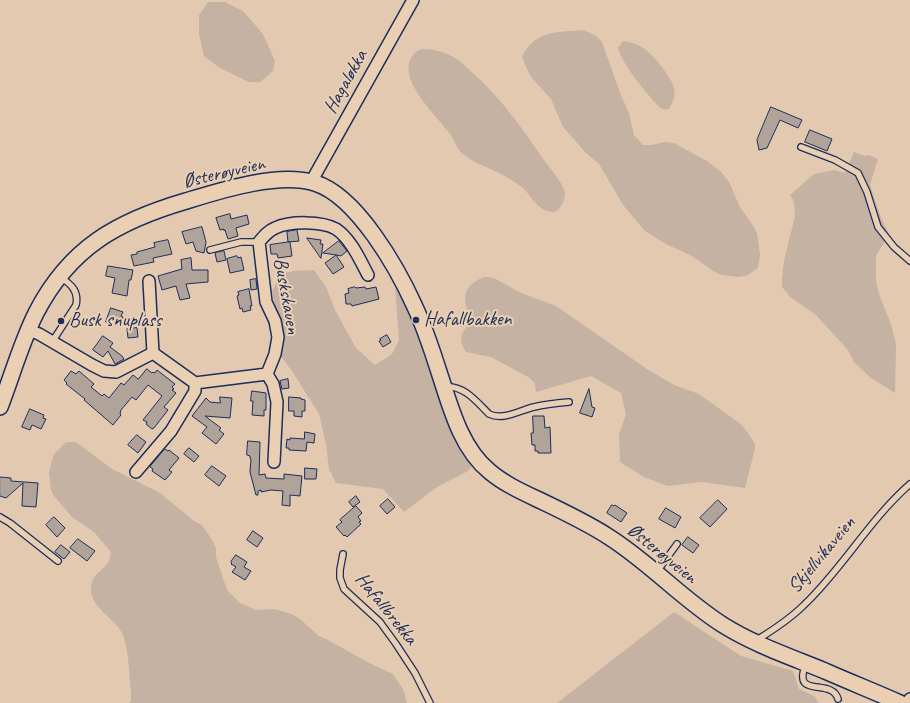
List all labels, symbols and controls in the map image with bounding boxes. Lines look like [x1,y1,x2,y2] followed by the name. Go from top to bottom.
[319,46,373,118] street label: Hagaløkka
[181,152,267,194] street label: Østerøyveien
[268,256,304,336] street label: Buskskauen
[424,308,512,332] place label: Hafallbakken
[69,309,162,333] place label: Busk snuplass
[411,315,421,325] marker: Hafallbakken
[56,316,66,326] marker: Busk snuplass
[783,512,861,598] street label: Skjellvikaveien
[622,518,702,590] street label: Østerøyveien
[350,568,422,650] street label: Hafallbrekka

